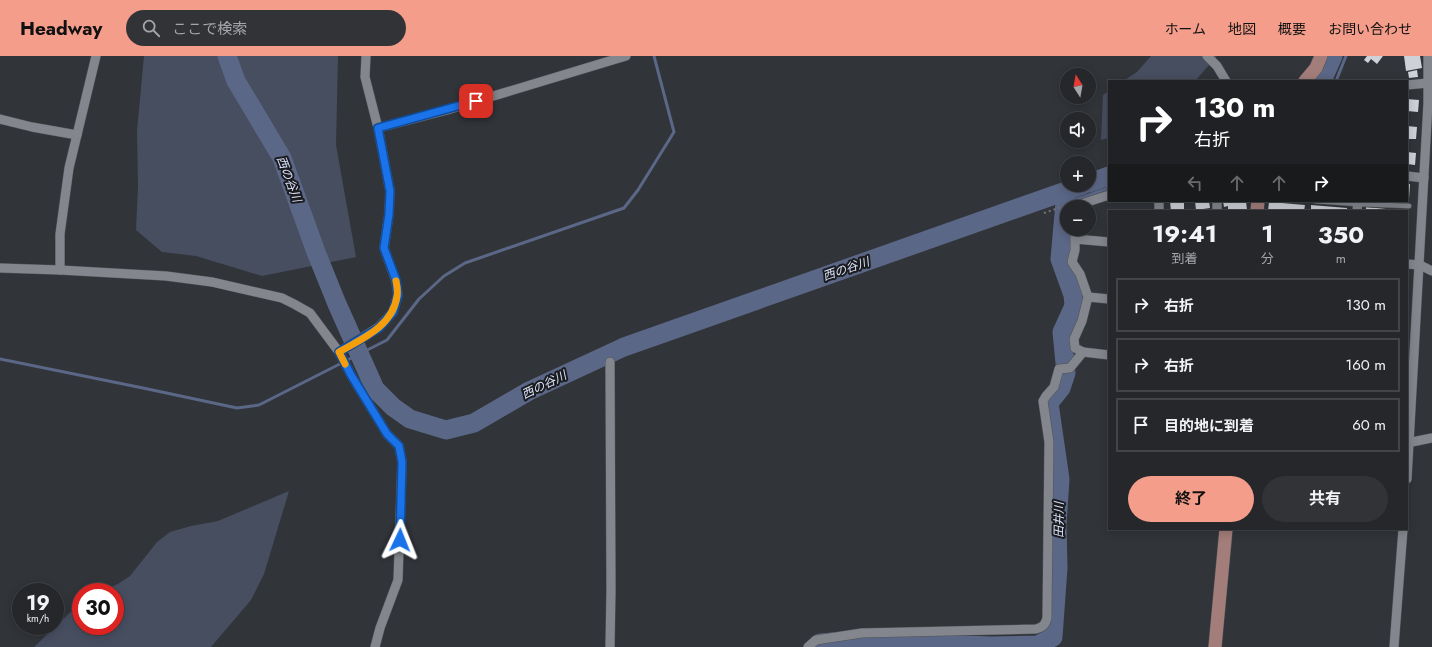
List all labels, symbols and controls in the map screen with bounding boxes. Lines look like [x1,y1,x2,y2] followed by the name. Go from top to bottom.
[126,10,406,46] search box
[20,15,102,42] text: Headway
[140,17,162,39] icon: search
[172,18,247,40] text: ここで検索
[1164,19,1206,39] text: ホーム
[1228,19,1256,39] text: 地図
[1278,19,1306,39] text: 概要
[1328,19,1412,39] text: お問い合わせ
[1060,68,1096,104] north arrow
[1060,68,1096,236] map controls
[459,84,493,118] pin
[1194,87,1276,128] text: 130 m
[465,90,487,112] icon: arrive
[1128,96,1180,148] icon: right
[1060,112,1096,148] button: sound
[1194,127,1230,153] text: 右折
[272,153,307,206] water label: 西の谷川
[1060,156,1096,192] button: +
[1184,172,1206,194] icon: left
[1226,172,1248,194] icon: ahead
[1268,172,1290,194] icon: ahead
[1310,172,1332,194] icon: right
[1060,200,1096,236] button: −
[1152,216,1217,251] text: 19:41
[1261,216,1273,251] text: 1
[1318,217,1364,252] text: 350
[1171,249,1197,268] text: 到着
[1261,249,1274,268] text: 分
[1336,249,1346,268] text: m
[820,252,874,285] water label: 西の谷川
[1130,294,1152,316] icon: right
[1346,294,1386,316] text: 130 m
[1164,295,1194,317] text: 右折
[1130,354,1152,376] icon: right
[1345,354,1386,376] text: 160 m
[1164,355,1194,377] text: 右折
[518,366,571,404] water label: 西の谷川
[1130,414,1152,436] icon: arrive
[1352,414,1386,436] text: 60 m
[1164,415,1254,437] text: 目的地に到着
[1128,476,1254,522] button: 終了
[1262,476,1388,522] button: 共有
[1050,500,1068,538] water label: 田井川
[379,519,421,561] position arrow
[72,583,124,635] speed limit sign: 30
[26,589,50,618] text: 19
[27,611,49,626] text: km/h

